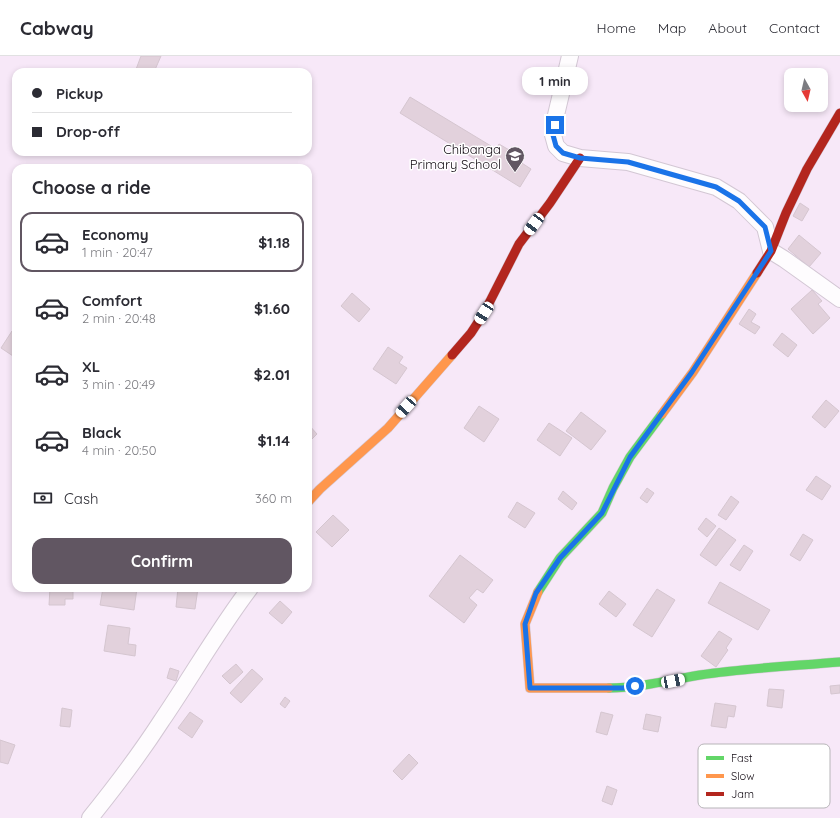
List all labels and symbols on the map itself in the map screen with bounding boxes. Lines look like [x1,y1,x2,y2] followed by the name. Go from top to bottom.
[522,67,588,95] callout: 1 min
[784,68,828,112] north arrow
[546,116,564,134] route end
[410,141,501,172] place label: Chibanga Primary School
[504,145,526,173] school or university icon: Chibanga Primary School
[522,211,546,237] car
[472,300,496,326] car
[394,394,418,420] car
[660,673,686,689] car
[626,677,644,695] route start
[698,744,830,808] legend
[731,751,753,765] text: Fast
[731,769,755,783] text: Slow
[731,787,754,801] text: Jam

